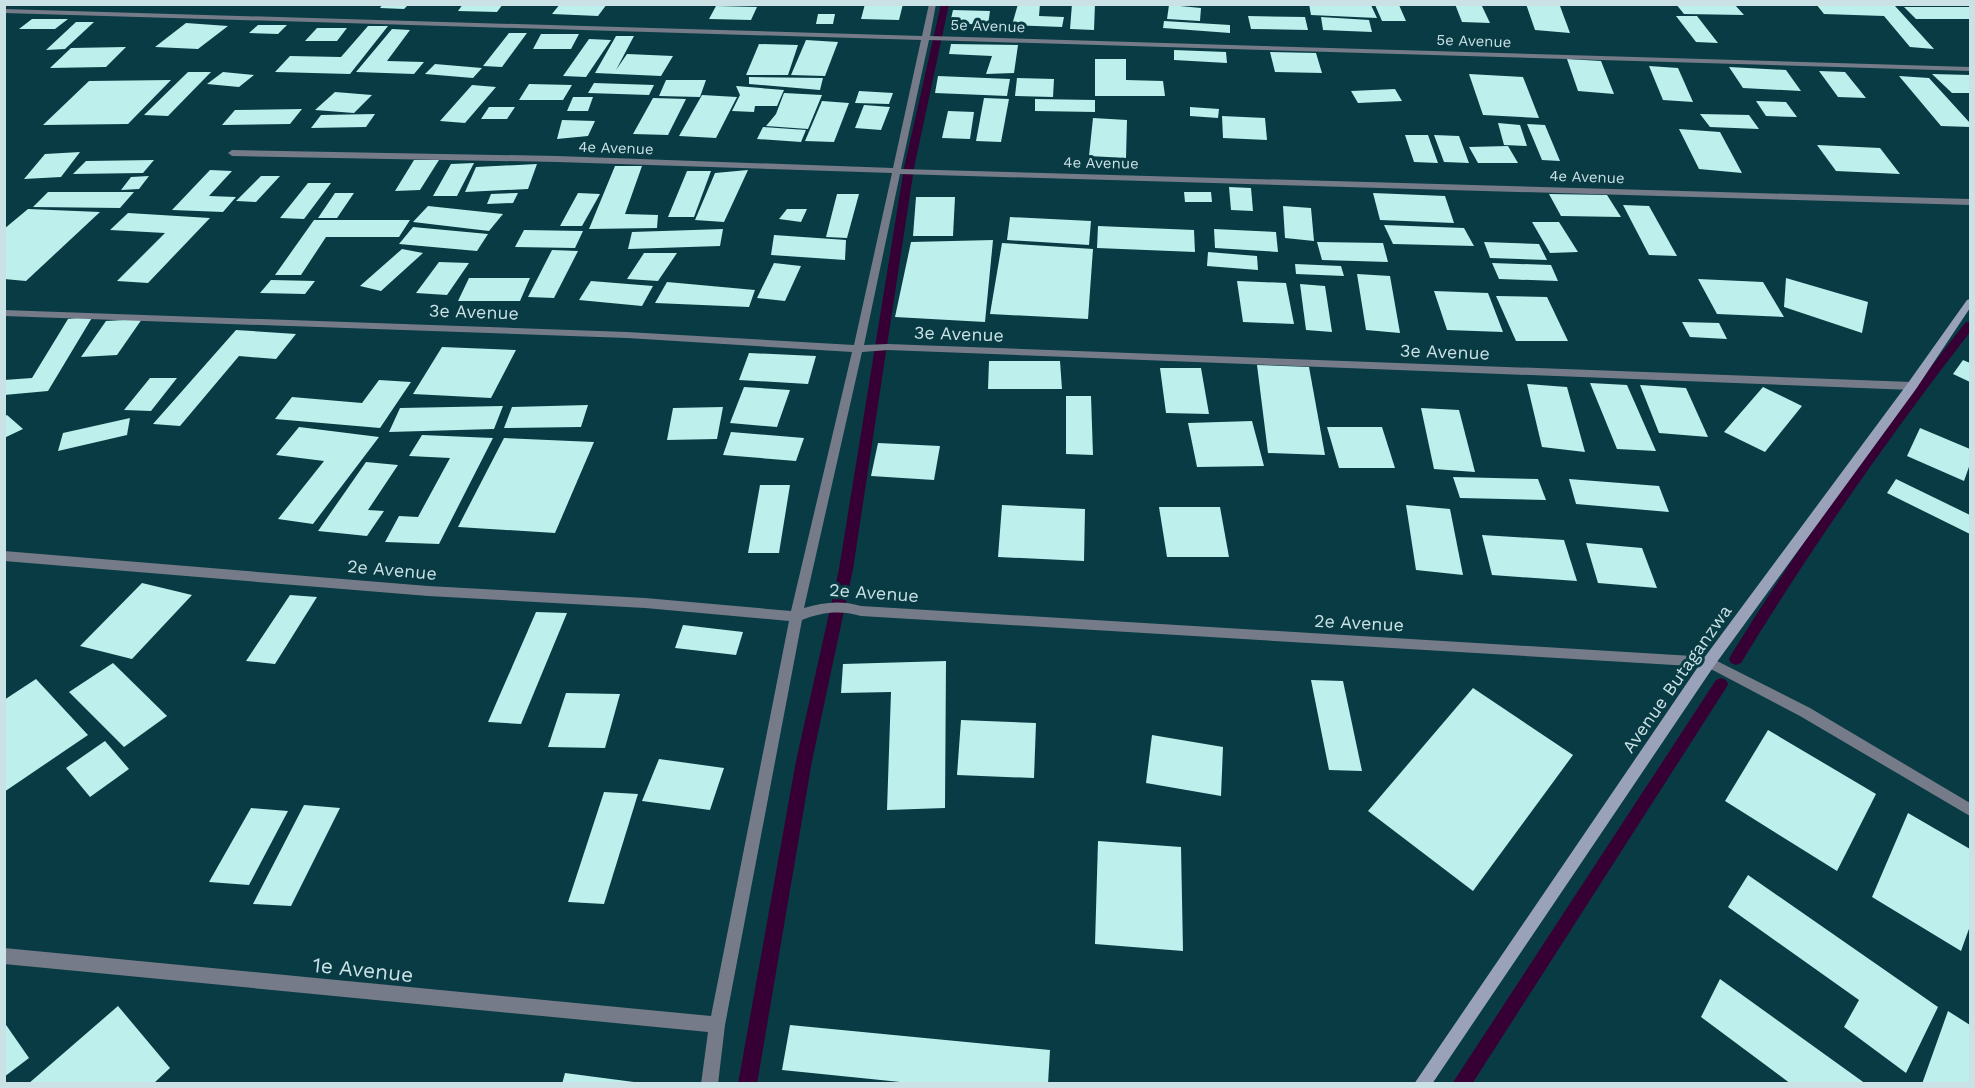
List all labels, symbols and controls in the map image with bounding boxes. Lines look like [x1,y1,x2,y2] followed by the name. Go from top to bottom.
[950,16,1026,36] street label: 5e Avenue
[1436,31,1512,51] street label: 5e Avenue
[578,138,654,158] street label: 4e Avenue
[1063,153,1139,173] street label: 4e Avenue
[1549,167,1625,187] street label: 4e Avenue
[429,299,519,324] street label: 3e Avenue
[914,321,1004,346] street label: 3e Avenue
[1400,339,1490,364] street label: 3e Avenue
[346,555,438,584] street label: 2e Avenue
[828,579,920,606] street label: 2e Avenue
[1618,601,1736,757] street label: Avenue Butaganzwa
[1314,610,1404,635] street label: 2e Avenue
[312,952,415,987] street label: 1e Avenue

